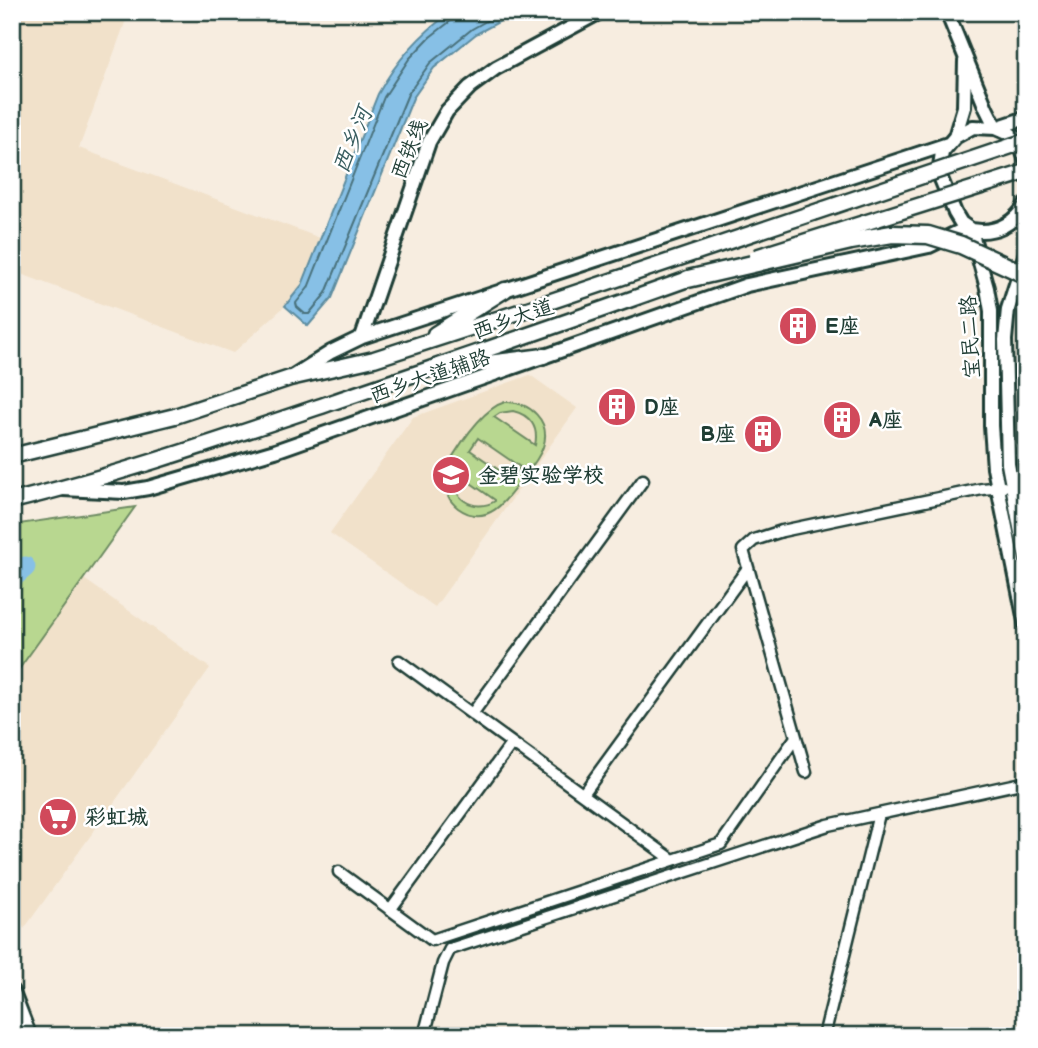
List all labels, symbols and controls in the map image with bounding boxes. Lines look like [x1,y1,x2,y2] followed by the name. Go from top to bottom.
[327,99,380,178] water label: 西乡河
[386,115,433,183] street label: 西铁线
[469,294,557,345] street label: 西乡大道
[956,294,985,380] street label: 宝民二路
[777,305,819,347] building icon: E座
[825,314,860,339] place label: E座
[367,344,494,409] street label: 西乡大道辅路
[596,386,638,428] building icon: D座
[644,395,680,420] place label: D座
[821,399,863,441] building icon: A座
[868,408,903,433] place label: A座
[742,413,784,455] building icon: B座
[700,422,736,447] place label: B座
[430,454,472,496] school or university icon: 金碧实验学校
[478,463,604,488] place label: 金碧实验学校
[37,796,79,838] supermarket icon: 彩虹城
[85,805,148,830] place label: 彩虹城

